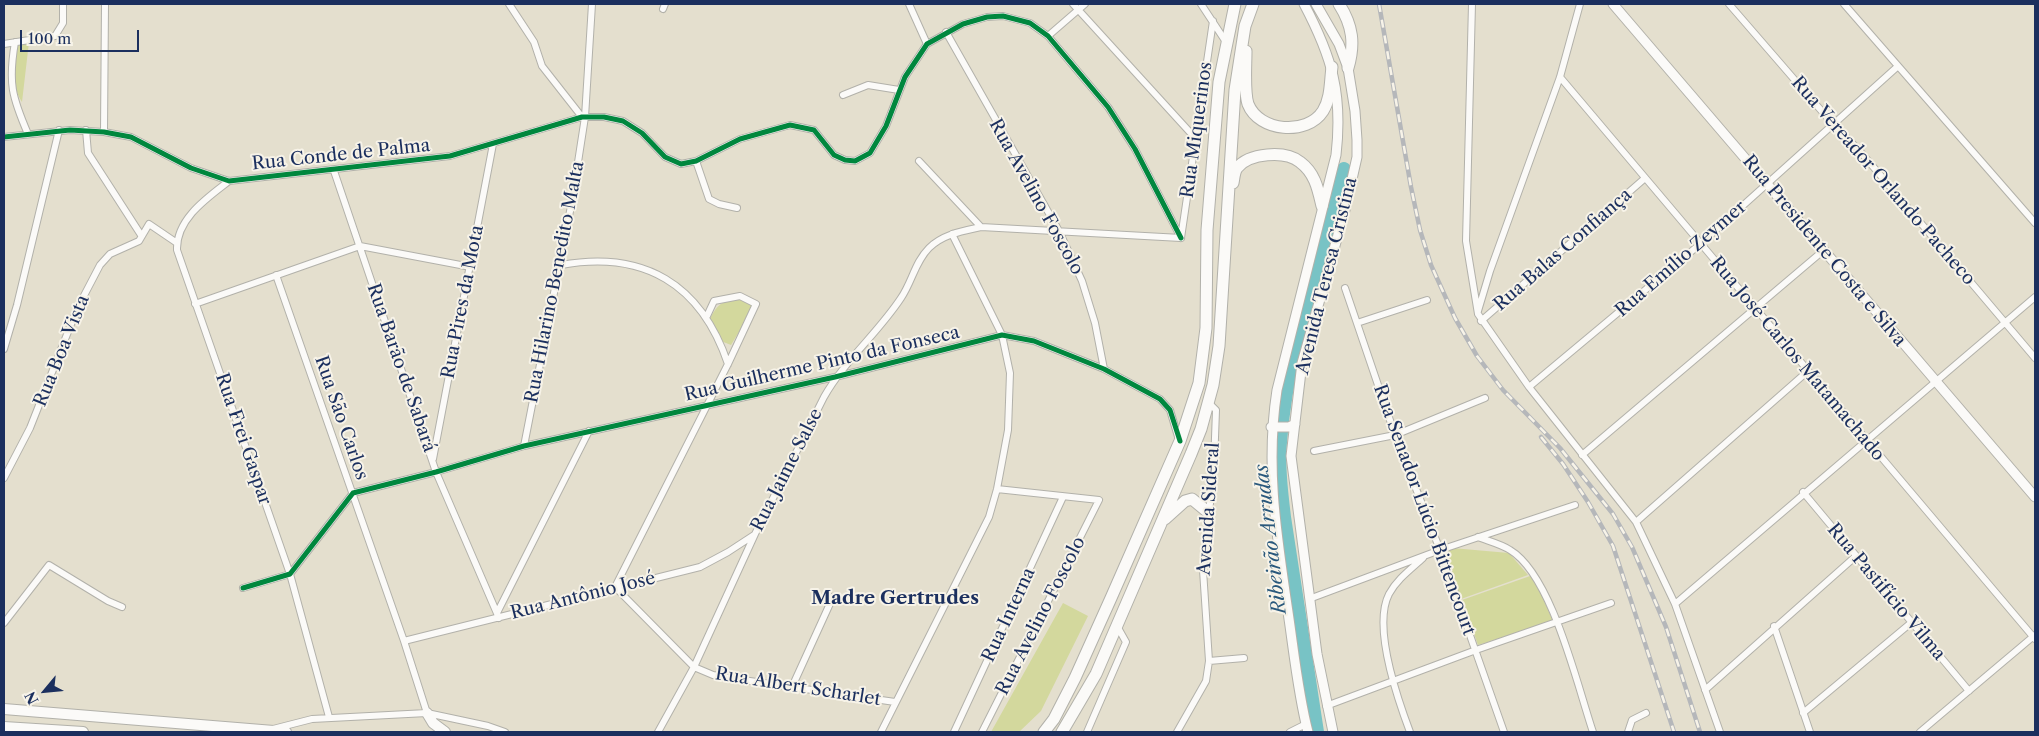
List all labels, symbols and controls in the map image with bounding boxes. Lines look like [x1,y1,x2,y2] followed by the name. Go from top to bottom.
[22,20,141,52] scale bar
[28,29,71,48] text: 100 m
[1177,60,1217,200] street label: Rua Miquerinos
[1787,72,1979,290] street label: Rua Vereador Orlando Pacheco
[984,115,1088,279] street label: Rua Avelino Foscolo
[251,135,431,175] street label: Rua Conde de Palma
[1738,151,1910,351] street label: Rua Presidente Costa e Silva
[521,159,589,405] street label: Rua Hilarino Benedito Malta
[1292,175,1362,377] street label: Avenida Teresa Cristina
[1490,184,1636,316] street label: Rua Balas Confiança
[1611,196,1751,322] street label: Rua Emílio Zeymer
[438,223,488,381] street label: Rua Pires da Mota
[1705,252,1889,466] street label: Rua José Carlos Matamachado
[362,281,440,455] street label: Rua Barão de Sabará
[30,292,94,410] street label: Rua Boa Vista
[682,322,962,406] street label: Rua Guilherme Pinto da Fonseca
[310,353,372,483] street label: Rua São Carlos
[210,370,276,508] street label: Rua Frei Gaspar
[1368,382,1480,638] street label: Rua Senador Lúcio Bittencourt
[747,405,827,535] street label: Rua Jaime Salse
[1194,442,1224,576] street label: Avenida Sideral
[1250,463,1292,615] water label: Ribeirão Arrudas
[1822,519,1950,665] street label: Rua Pastifício Vilma
[992,533,1090,699] street label: Rua Avelino Foscolo
[978,565,1040,665] street label: Rua Interna
[508,568,658,624] street label: Rua Antônio José
[811,588,979,610] district label: Madre Gertrudes
[714,663,882,711] street label: Rua Albert Scharlet
[20,666,70,716] north arrow
[21,688,43,708] text: N

